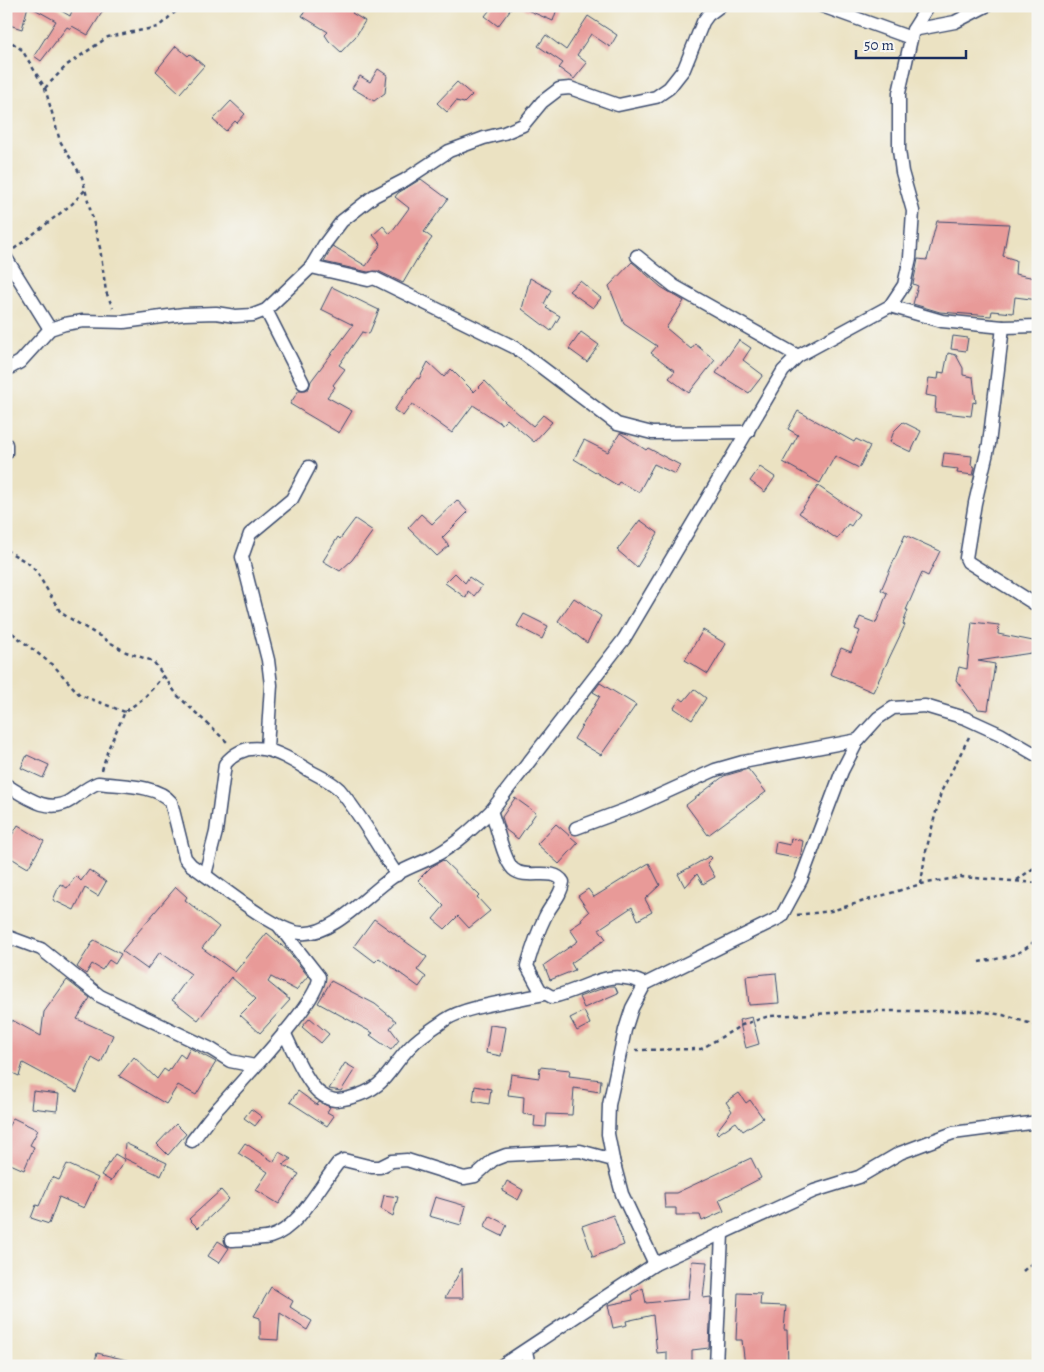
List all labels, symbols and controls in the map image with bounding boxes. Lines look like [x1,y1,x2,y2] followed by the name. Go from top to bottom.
[856,28,966,60] scale bar
[864,35,894,55] text: 50 m

